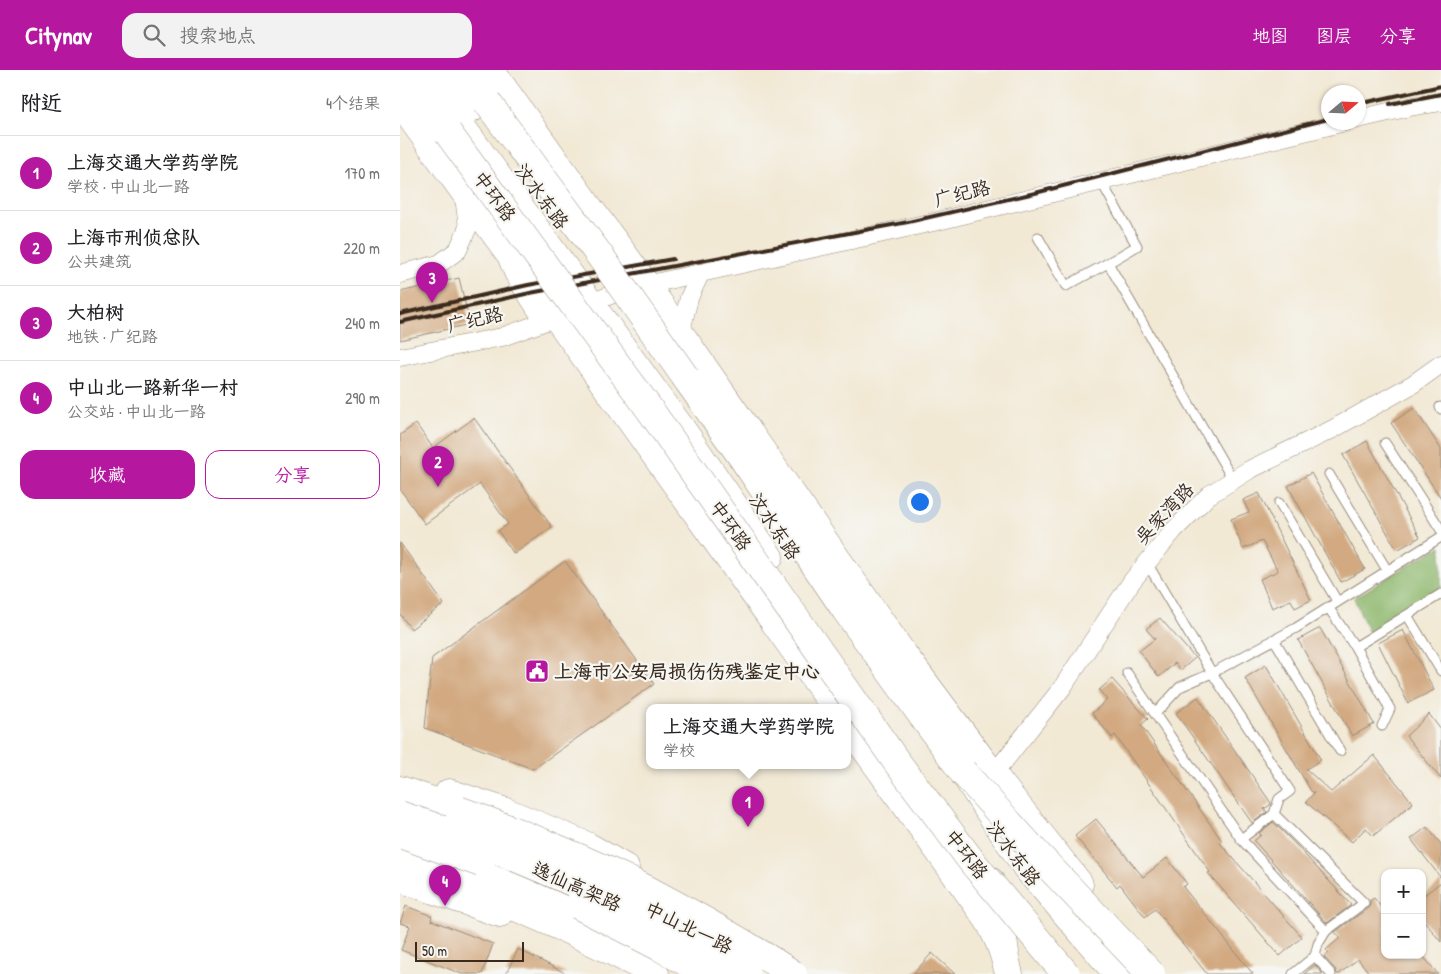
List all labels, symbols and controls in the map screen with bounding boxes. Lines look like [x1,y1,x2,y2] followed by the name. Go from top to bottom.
[122,13,472,58] search box
[25,19,92,51] text: Citynav
[140,21,168,49] icon: search
[180,22,256,48] text: 搜索地点
[1252,23,1288,48] text: 地图
[1316,23,1352,48] text: 图层
[1380,23,1416,48] text: 分享
[1321,85,1366,130] north arrow
[20,88,62,117] text: 附近
[326,92,380,114] text: 4个结果
[67,149,238,175] text: 上海交通大学药学院
[509,158,575,234] street label: 汶水东路
[33,162,39,184] text: 1
[345,162,380,184] text: 170 m
[468,165,522,227] street label: 中环路
[931,173,993,213] street label: 广纪路
[67,175,190,197] text: 学校 · 中山北一路
[67,224,200,250] text: 上海市刑侦总队
[32,237,40,259] text: 2
[343,237,380,259] text: 220 m
[67,250,131,272] text: 公共建筑
[416,262,448,303] pin: 3
[67,299,124,325] text: 大柏树
[444,300,506,338] street label: 广纪路
[32,312,40,334] text: 3
[345,312,380,334] text: 240 m
[67,325,158,347] text: 地铁 · 广纪路
[67,374,238,400] text: 中山北一路新华一村
[33,387,39,409] text: 4
[345,387,380,409] text: 290 m
[67,400,206,422] text: 公交站 · 中山北一路
[422,446,454,487] pin: 2
[20,450,195,499] button: 收藏
[205,450,380,499] button: 分享
[1129,476,1199,550] street label: 吴家湾路
[743,487,807,565] street label: 汶水东路
[907,489,933,515] your location
[704,494,758,556] street label: 中环路
[524,658,550,684] public building icon: 上海市公安局损伤伤残鉴定中心
[554,658,820,684] place label: 上海市公安局损伤伤残鉴定中心
[646,704,851,769] popup
[663,713,834,739] text: 上海交通大学药学院
[663,739,695,761] text: 学校
[732,786,764,827] pin: 1
[981,815,1047,891] street label: 汶水东路
[939,824,995,884] street label: 中环路
[528,855,626,917] street label: 逸仙高架路
[429,865,461,906] pin: 4
[1381,869,1426,959] map controls
[1381,869,1426,914] button: +
[641,894,737,960] street label: 中山北一路
[1381,914,1426,959] button: −
[415,939,524,962] scale bar
[422,941,447,960] text: 50 m

